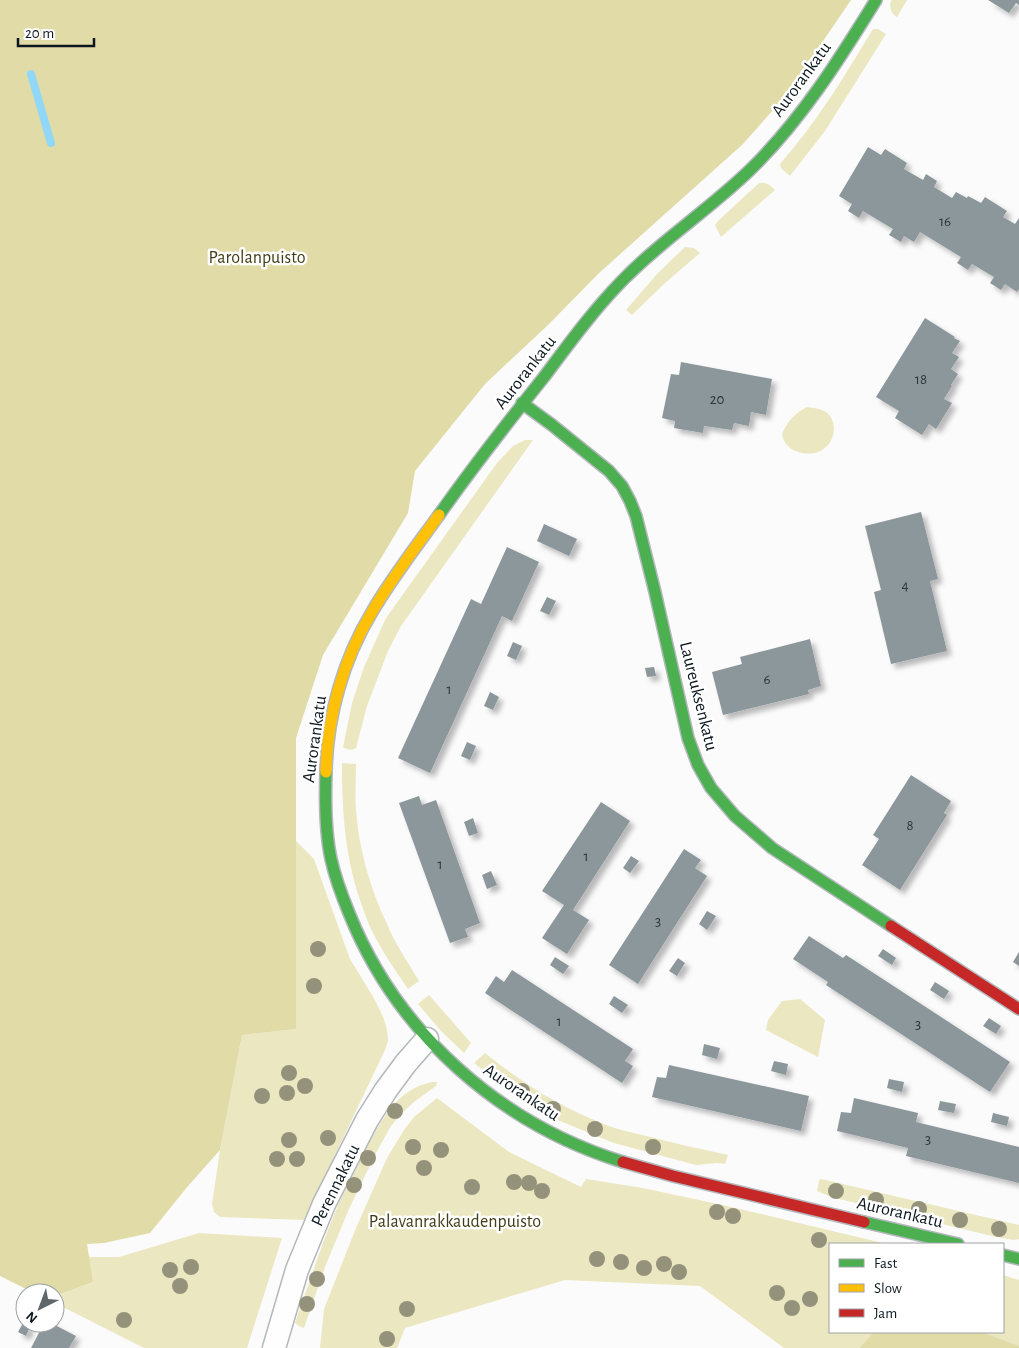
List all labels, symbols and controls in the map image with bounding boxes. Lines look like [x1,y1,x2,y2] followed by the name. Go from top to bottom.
[18,15,94,47] scale bar
[25,26,54,41] text: 20 m
[769,39,835,120] street label: Aurorankatu
[939,214,951,229] house number: 16
[208,249,306,267] park label: Parolanpuisto
[492,333,560,413] street label: Aurorankatu
[915,372,927,387] house number: 18
[710,392,724,407] house number: 20
[901,578,909,593] house number: 4
[676,640,720,753] street label: Laureuksenkatu
[763,672,771,687] house number: 6
[446,682,452,697] house number: 1
[300,694,330,784] street label: Aurorankatu
[906,818,914,833] house number: 8
[583,849,589,864] house number: 1
[437,857,443,872] house number: 1
[655,914,661,929] house number: 3
[556,1014,562,1029] house number: 1
[915,1017,921,1032] house number: 3
[480,1061,563,1125] street label: Aurorankatu
[925,1132,931,1147] house number: 3
[308,1142,363,1229] street label: Perennakatu
[855,1194,945,1232] street label: Aurorankatu
[369,1213,541,1231] park label: Palavanrakkaudenpuisto
[829,1243,1004,1333] legend
[874,1256,898,1271] text: Fast
[874,1281,902,1296] text: Slow
[15,1283,65,1333] north arrow
[874,1306,897,1321] text: Jam
[24,1308,40,1325] text: N

